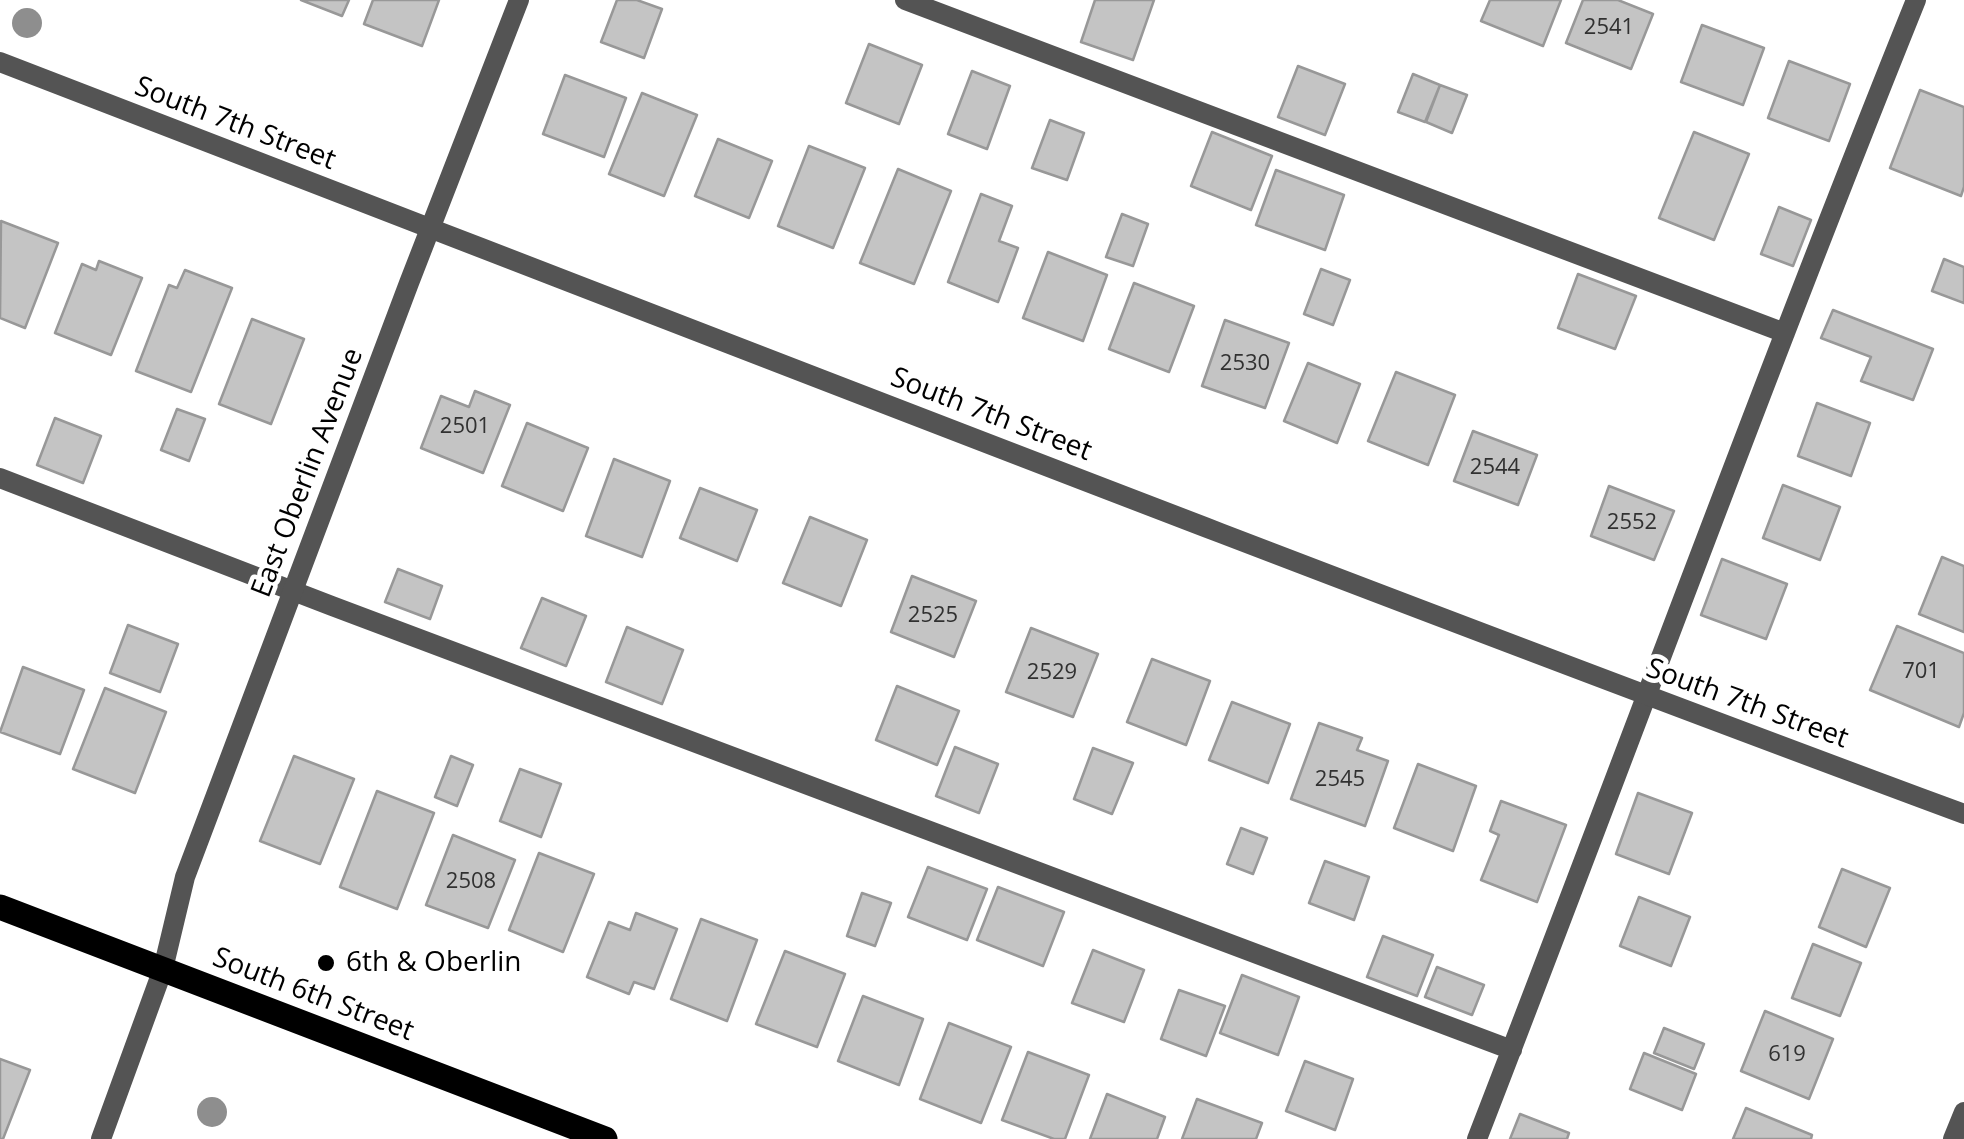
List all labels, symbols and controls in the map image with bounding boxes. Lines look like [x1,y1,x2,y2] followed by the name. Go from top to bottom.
[1584,15,1634,41] house number: 2541
[130,70,340,178] street label: South 7th Street
[245,344,371,602] street label: East Oberlin Avenue
[1220,351,1270,377] house number: 2530
[886,361,1096,469] street label: South 7th Street
[440,414,490,440] house number: 2501
[1470,455,1520,481] house number: 2544
[1607,510,1657,536] house number: 2552
[908,603,958,629] house number: 2525
[1641,652,1853,756] street label: South 7th Street
[1902,659,1940,685] house number: 701
[1027,660,1077,686] house number: 2529
[1315,767,1365,793] house number: 2545
[446,869,496,895] house number: 2508
[208,941,418,1049] street label: South 6th Street
[346,946,521,980] place label: 6th & Oberlin
[315,952,337,974] marker: 6th & Oberlin
[1768,1042,1806,1068] house number: 619

